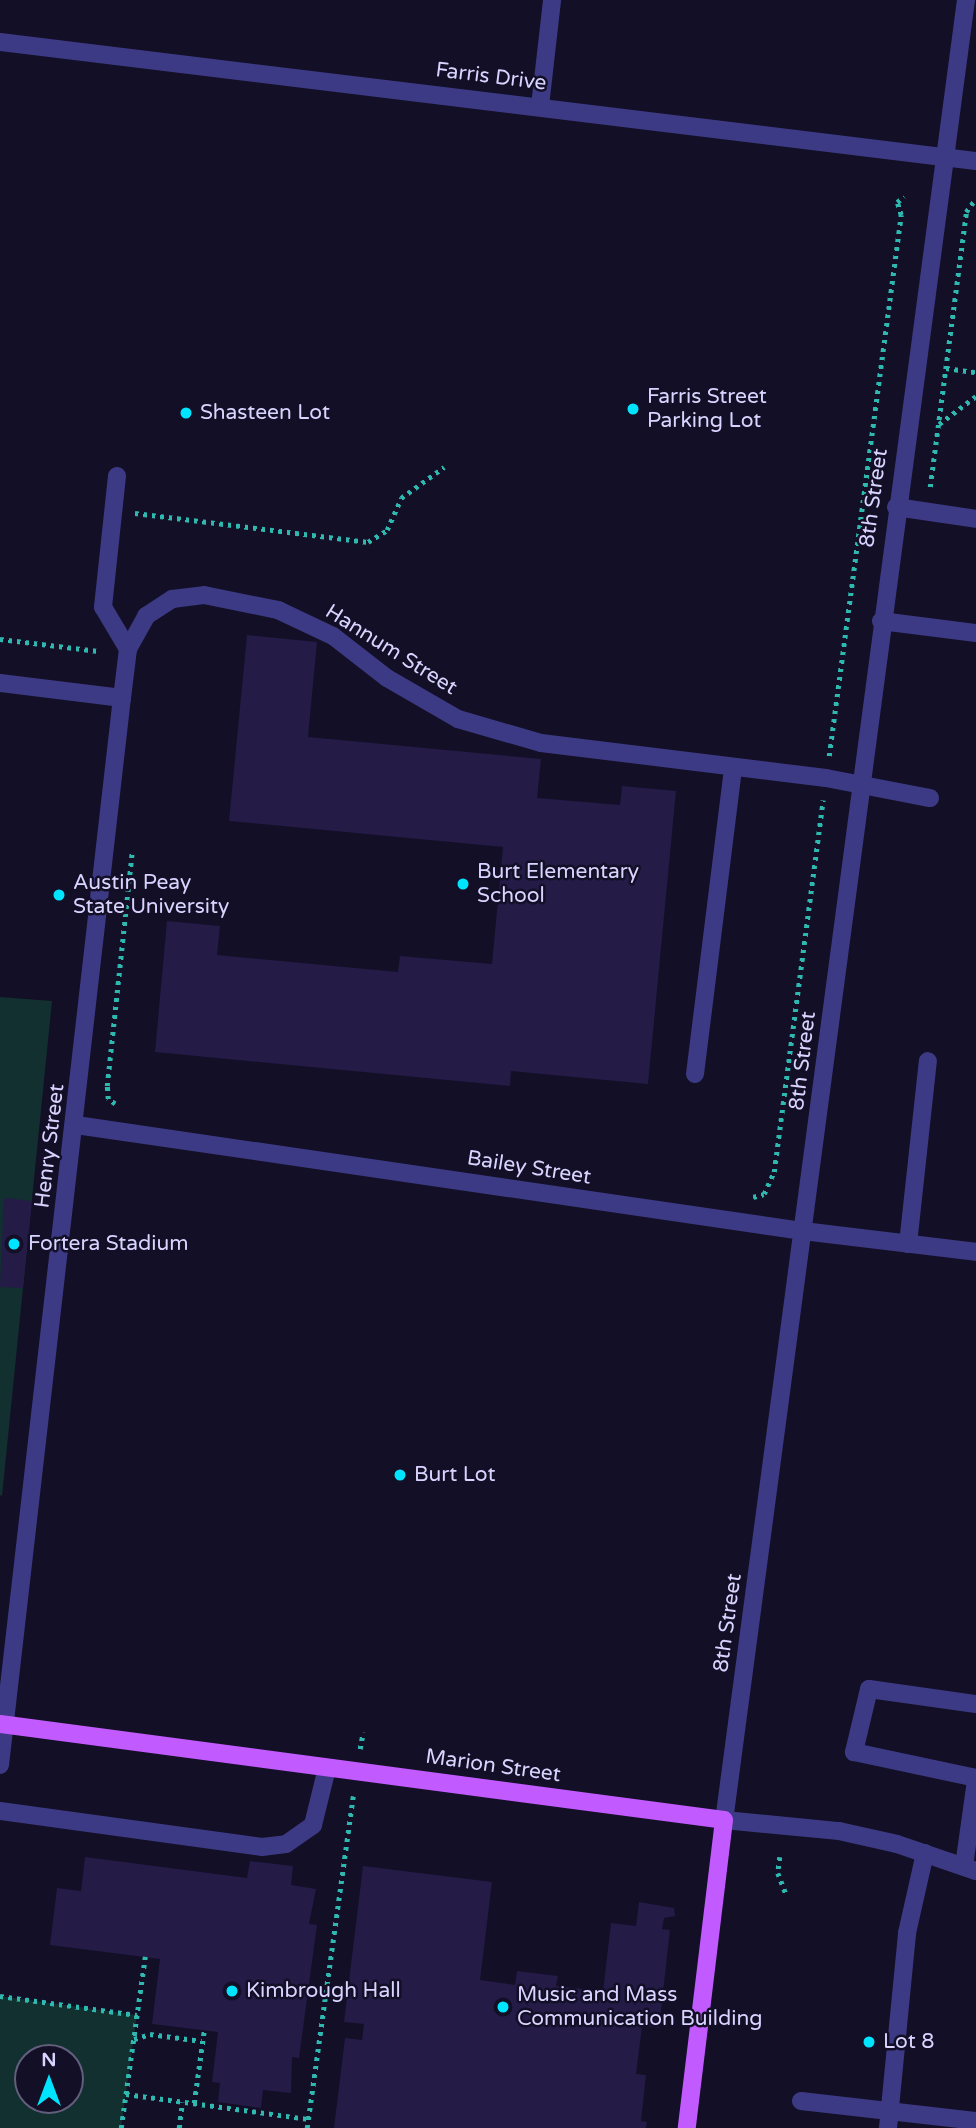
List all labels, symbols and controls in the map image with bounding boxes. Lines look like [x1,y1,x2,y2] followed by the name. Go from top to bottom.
[434,58,548,96] street label: Farris Drive
[647,384,767,434] place label: Farris Street Parking Lot
[200,400,330,426] place label: Shasteen Lot
[625,401,641,417] marker: Farris Street Parking Lot
[178,405,194,421] marker: Shasteen Lot
[855,447,893,549] street label: 8th Street
[320,599,462,701] street label: Hannum Street
[477,859,639,909] place label: Burt Elementary School
[73,870,229,920] place label: Austin Peay State University
[455,876,471,892] marker: Burt Elementary School
[51,887,67,903] marker: Austin Peay State University
[784,1010,822,1112] street label: 8th Street
[30,1082,70,1210] street label: Henry Street
[465,1146,593,1190] street label: Bailey Street
[28,1231,189,1257] place label: Fortera Stadium
[6,1236,22,1252] marker: Fortera Stadium
[414,1462,496,1488] place label: Burt Lot
[392,1467,408,1483] marker: Burt Lot
[709,1572,747,1674] street label: 8th Street
[424,1744,562,1788] street label: Marion Street
[246,1978,401,2004] place label: Kimbrough Hall
[517,1982,762,2032] place label: Music and Mass Communication Building
[224,1983,240,1999] marker: Kimbrough Hall
[495,1999,511,2015] marker: Music and Mass Communication Building
[883,2029,934,2055] place label: Lot 8
[861,2034,877,2050] marker: Lot 8
[14,2044,84,2114] north arrow
[41,2049,57,2071] text: N

